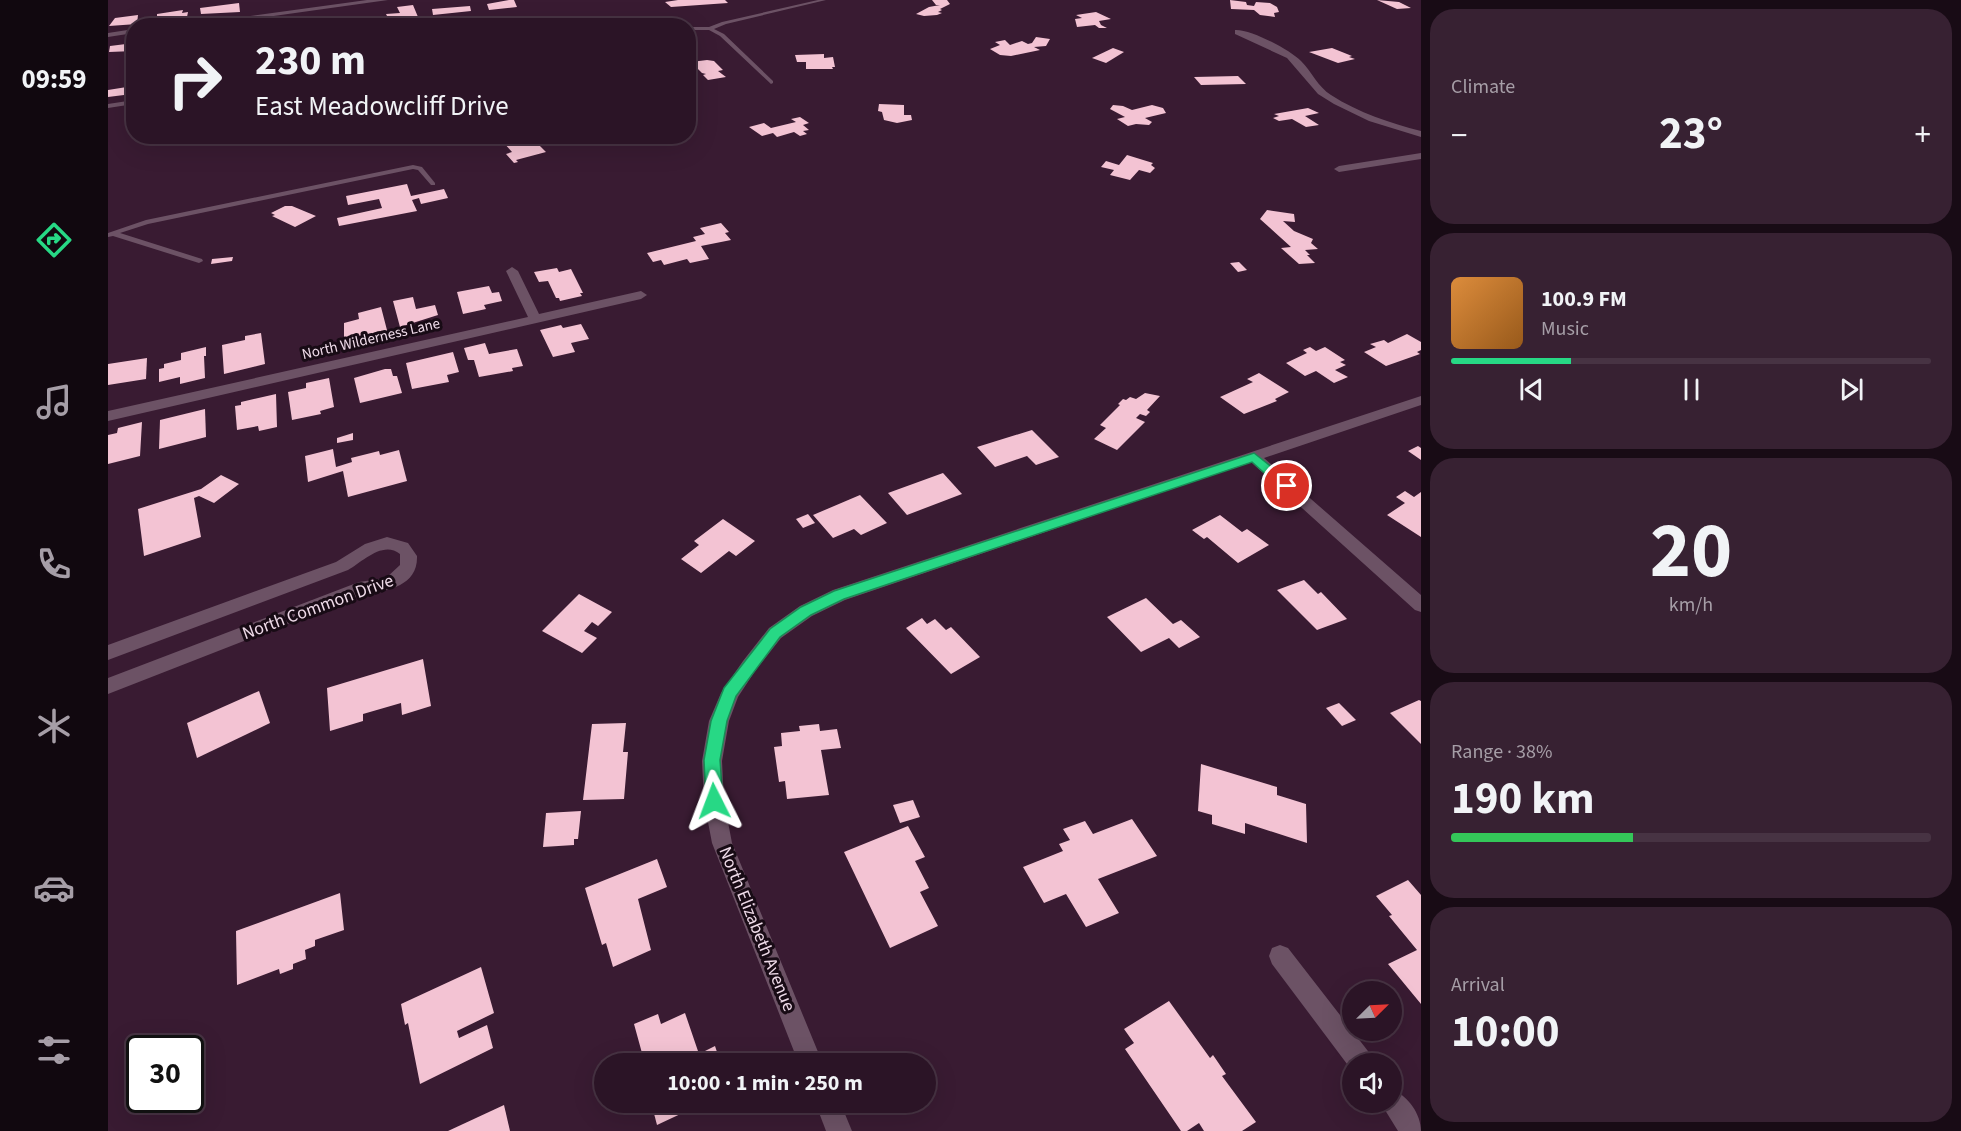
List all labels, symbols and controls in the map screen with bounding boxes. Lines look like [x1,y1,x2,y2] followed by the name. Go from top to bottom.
[255,31,366,91] text: 230 m
[156,42,234,120] icon: right
[21,60,87,99] text: 09:59
[1451,73,1515,101] text: Climate
[255,87,509,126] text: East Meadowcliff Drive
[1659,102,1723,166] text: 23°
[1451,112,1467,159] text: −
[1915,112,1931,159] text: +
[33,219,75,261] icon: directions
[1541,283,1627,315] text: 100.9 FM
[300,313,442,365] street label: North Wilderness Lane
[1541,315,1589,343] text: Music
[1515,373,1548,406] icon: previous
[1675,373,1708,406] icon: pause
[1835,373,1868,406] icon: next
[33,381,75,423] icon: music
[1261,460,1312,511] pin
[1270,469,1303,502] icon: arrive
[1650,496,1732,607] text: 20
[33,543,75,585] icon: phone
[239,568,397,646] street label: North Common Drive
[1669,591,1713,619] text: km/h
[33,705,75,747] icon: climate
[1451,738,1552,766] text: Range · 38%
[1451,767,1595,831] text: 190 km
[682,769,746,833] position arrow
[713,843,802,1015] street label: North Elizabeth Avenue
[33,867,75,909] icon: car
[1451,971,1505,999] text: Arrival
[1342,981,1402,1041] north arrow
[1342,981,1402,1113] map controls
[1451,1000,1560,1064] text: 10:00
[33,1029,75,1071] icon: filters
[126,1035,204,1113] speed limit sign: 30
[1342,1053,1402,1113] button: sound
[667,1067,863,1099] text: 10:00 · 1 min · 250 m

